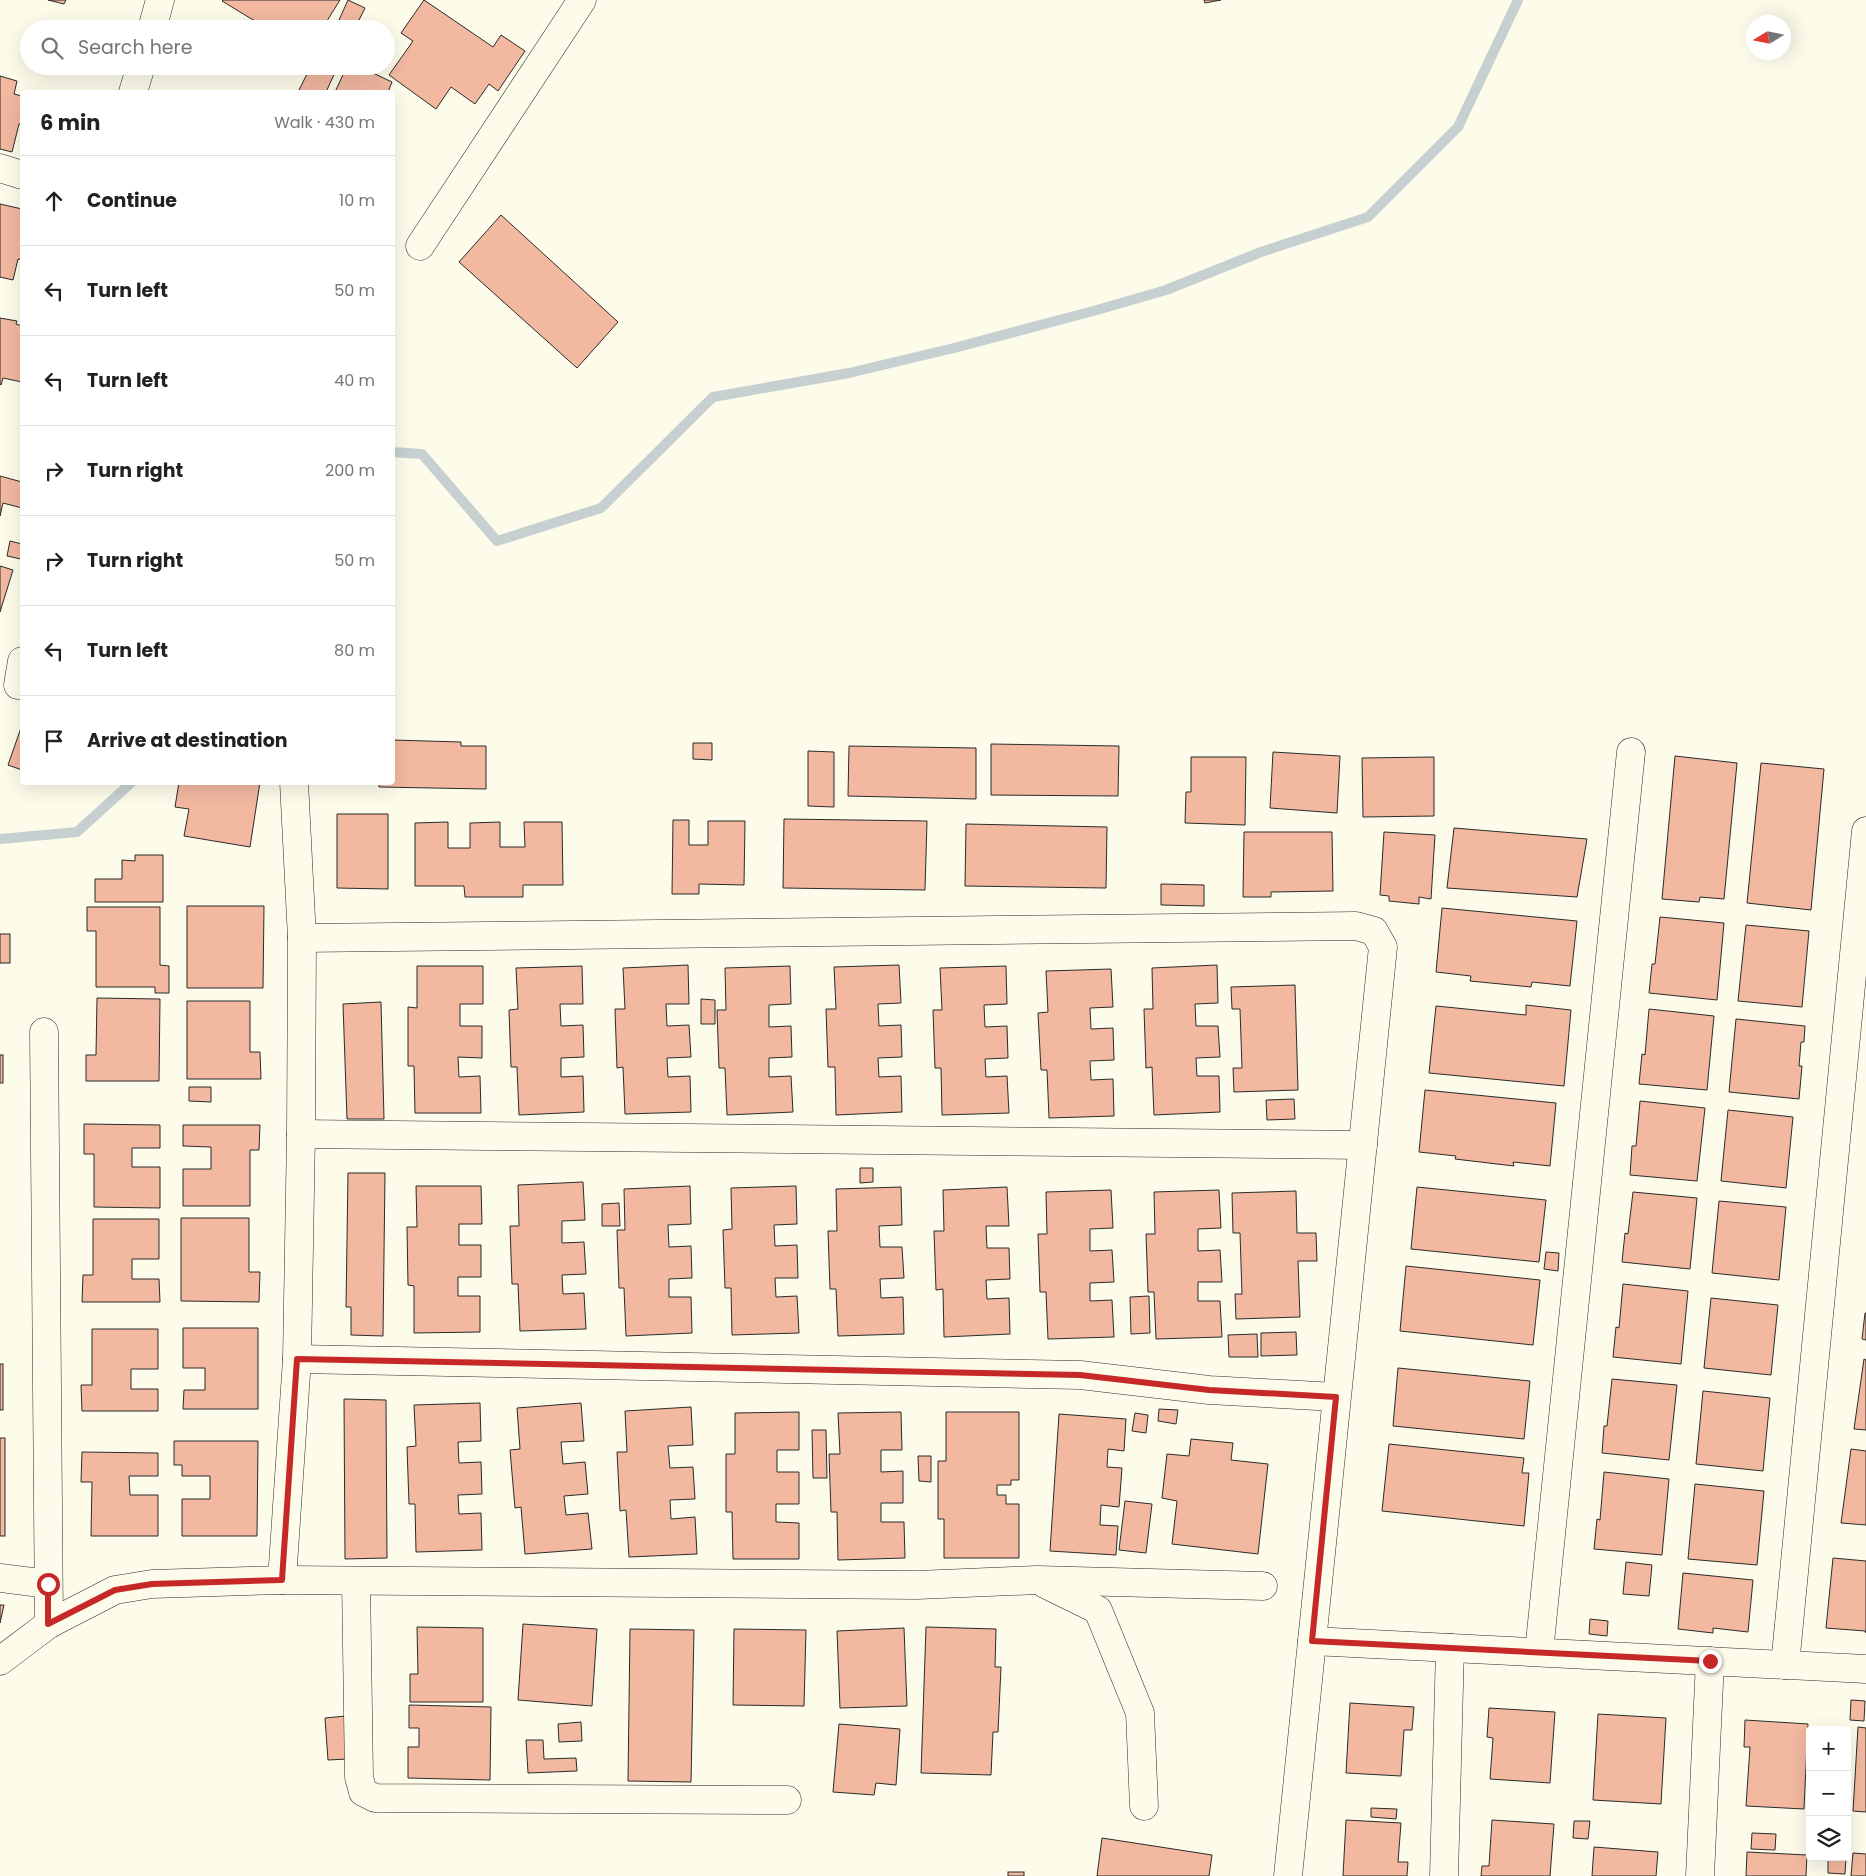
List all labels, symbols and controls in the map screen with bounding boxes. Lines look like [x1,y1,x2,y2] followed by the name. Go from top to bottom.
[1746,15,1791,60] north arrow
[20,20,395,75] search box
[38,34,66,62] icon: search
[78,34,192,61] text: Search here
[40,108,100,137] text: 6 min
[274,111,375,134] text: Walk · 430 m
[40,187,68,215] icon: ahead
[87,187,177,214] text: Continue
[339,189,375,212] text: 10 m
[40,277,68,305] icon: left
[87,277,168,304] text: Turn left
[334,279,375,302] text: 50 m
[40,367,68,395] icon: left
[87,367,168,394] text: Turn left
[334,369,375,392] text: 40 m
[40,457,68,485] icon: right
[87,457,183,484] text: Turn right
[325,459,375,482] text: 200 m
[40,547,68,575] icon: right
[87,547,183,574] text: Turn right
[334,549,375,572] text: 50 m
[40,637,68,665] icon: left
[87,637,168,664] text: Turn left
[334,639,375,662] text: 80 m
[40,727,68,755] icon: arrive
[87,727,288,754] text: Arrive at destination
[37,1573,60,1596] route start
[1699,1650,1722,1673] route end
[1806,1726,1851,1861] map controls
[1806,1726,1851,1771] button: +
[1806,1771,1851,1816] button: −
[1806,1816,1851,1861] button: layers

